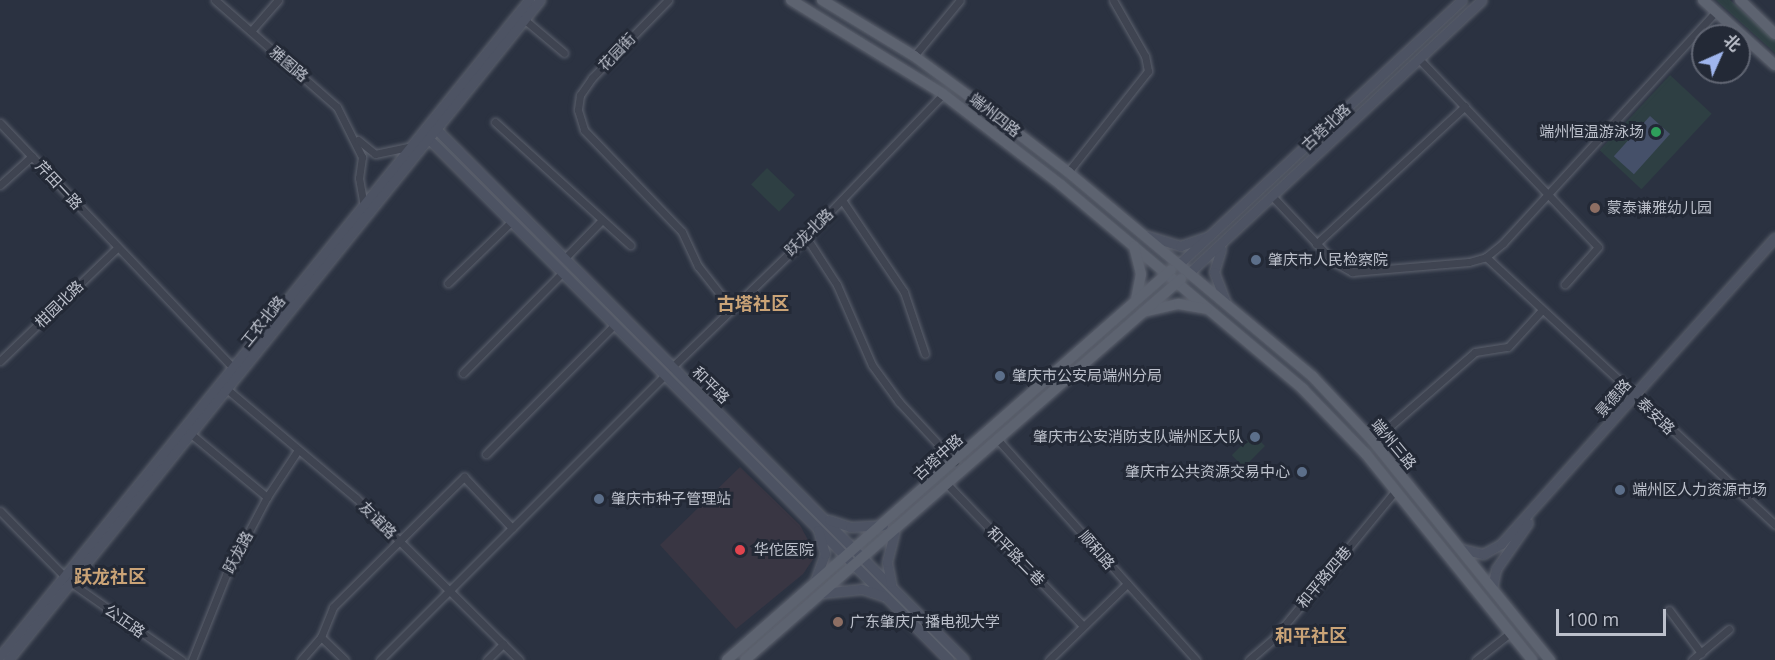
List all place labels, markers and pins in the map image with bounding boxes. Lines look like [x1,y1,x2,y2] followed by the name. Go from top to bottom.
[1539,123,1644,141] place label: 端州恒温游泳场
[1649,125,1663,139] marker: 端州恒温游泳场
[1607,199,1712,217] place label: 蒙泰谦雅幼儿园
[1588,201,1602,215] marker: 蒙泰谦雅幼儿园
[1268,251,1388,269] place label: 肇庆市人民检察院
[1249,253,1263,267] marker: 肇庆市人民检察院
[1012,367,1162,385] place label: 肇庆市公安局端州分局
[993,369,1007,383] marker: 肇庆市公安局端州分局
[1033,428,1243,446] place label: 肇庆市公安消防支队端州区大队
[1248,430,1262,444] marker: 肇庆市公安消防支队端州区大队
[1125,463,1290,481] place label: 肇庆市公共资源交易中心
[1295,465,1309,479] marker: 肇庆市公共资源交易中心
[1632,481,1767,499] place label: 端州区人力资源市场
[1613,483,1627,497] marker: 端州区人力资源市场
[611,490,731,508] place label: 肇庆市种子管理站
[592,492,606,506] marker: 肇庆市种子管理站
[731,541,749,559] marker: 华佗医院
[754,541,814,559] place label: 华佗医院
[850,613,1000,631] place label: 广东肇庆广播电视大学
[831,615,845,629] marker: 广东肇庆广播电视大学

